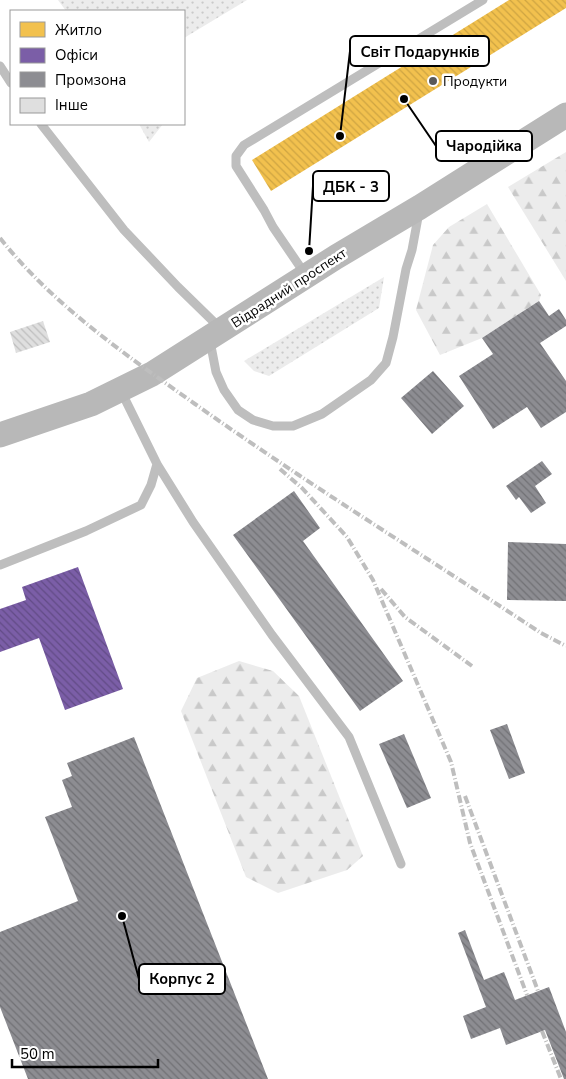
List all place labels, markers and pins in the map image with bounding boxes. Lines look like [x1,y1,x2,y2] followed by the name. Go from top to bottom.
[350,36,489,66] callout: Світ Подарунків
[443,72,507,91] place label: Продукти
[427,75,439,87] marker: Продукти
[436,131,532,161] callout: Чародійка
[313,171,389,201] callout: ДБК - 3
[139,964,225,994] callout: Корпус 2

